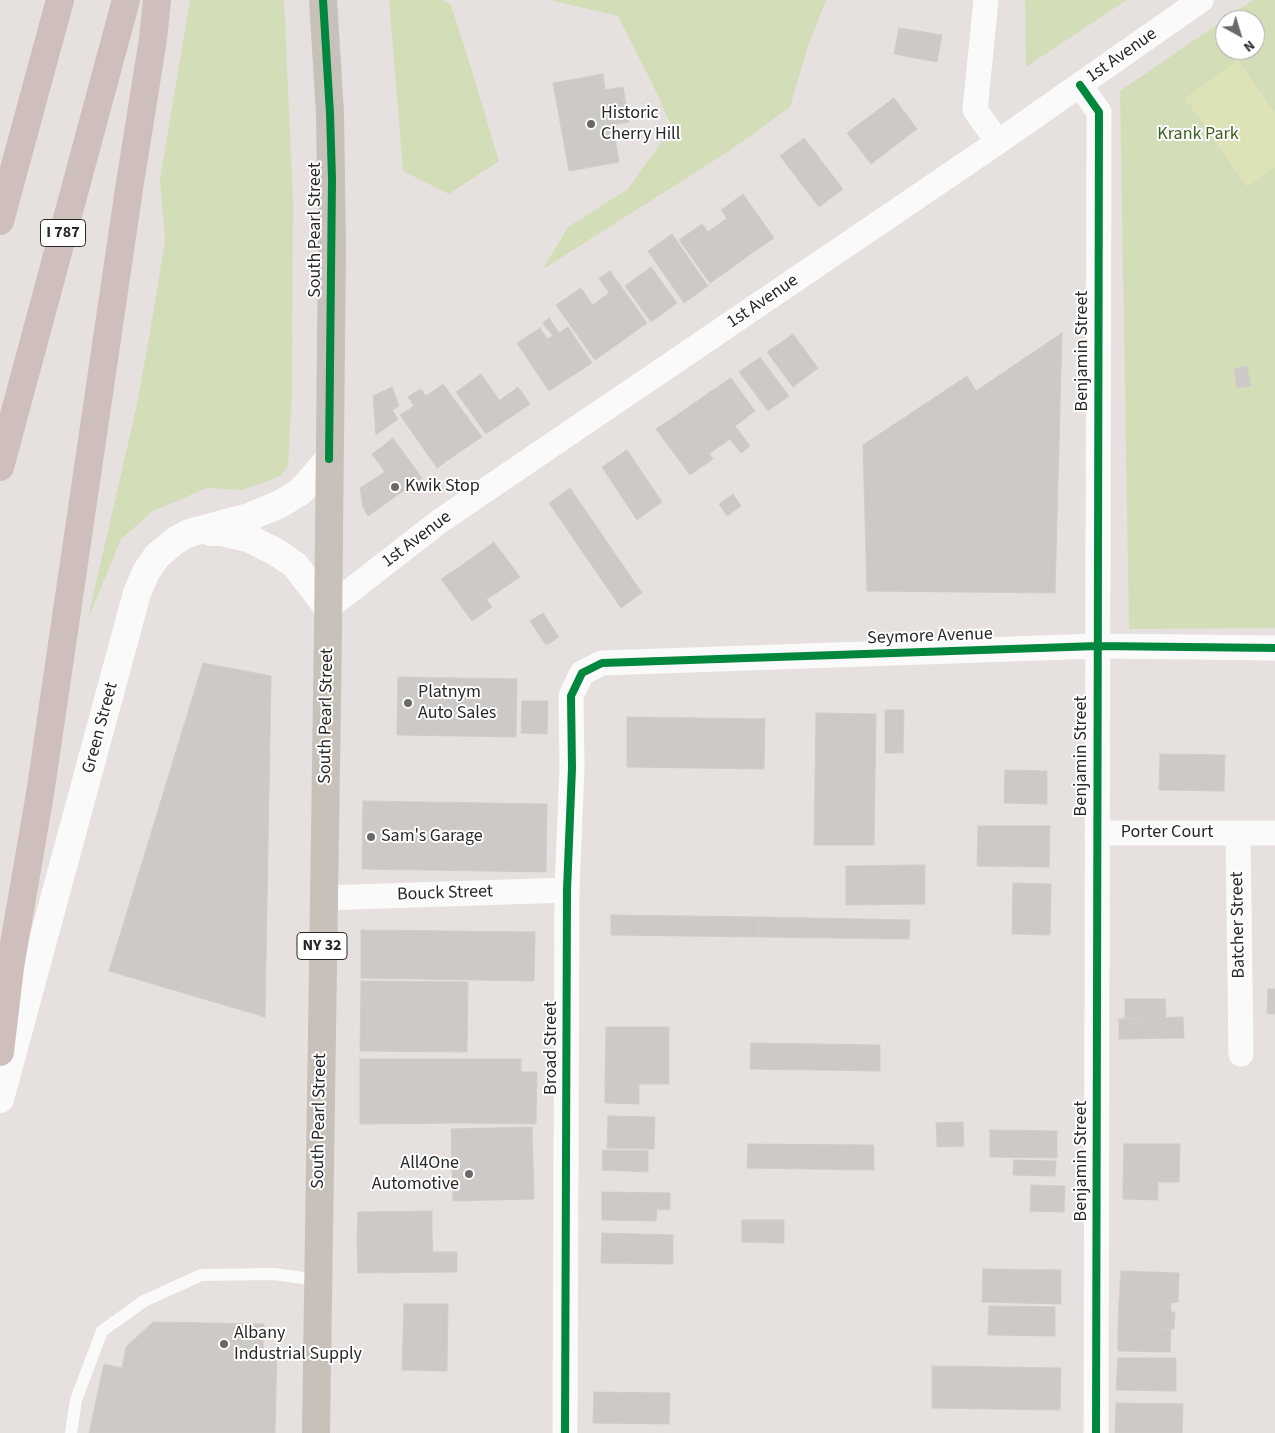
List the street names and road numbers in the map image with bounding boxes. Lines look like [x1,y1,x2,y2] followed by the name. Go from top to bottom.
[1083,24,1161,88] street label: 1st Avenue
[305,162,327,298] street label: South Pearl Street
[40,220,86,247] road number: I 787
[723,270,803,334] street label: 1st Avenue
[1072,291,1094,411] street label: Benjamin Street
[378,507,456,573] street label: 1st Avenue
[867,624,993,650] street label: Seymore Avenue
[315,648,339,784] street label: South Pearl Street
[78,680,124,776] street label: Green Street
[1071,696,1093,816] street label: Benjamin Street
[1121,822,1213,844] street label: Porter Court
[1227,871,1251,979] street label: Batcher Street
[397,882,493,906] street label: Bouck Street
[297,932,347,959] road number: NY 32
[541,1001,563,1095] street label: Broad Street
[308,1053,332,1189] street label: South Pearl Street
[1071,1101,1093,1221] street label: Benjamin Street

